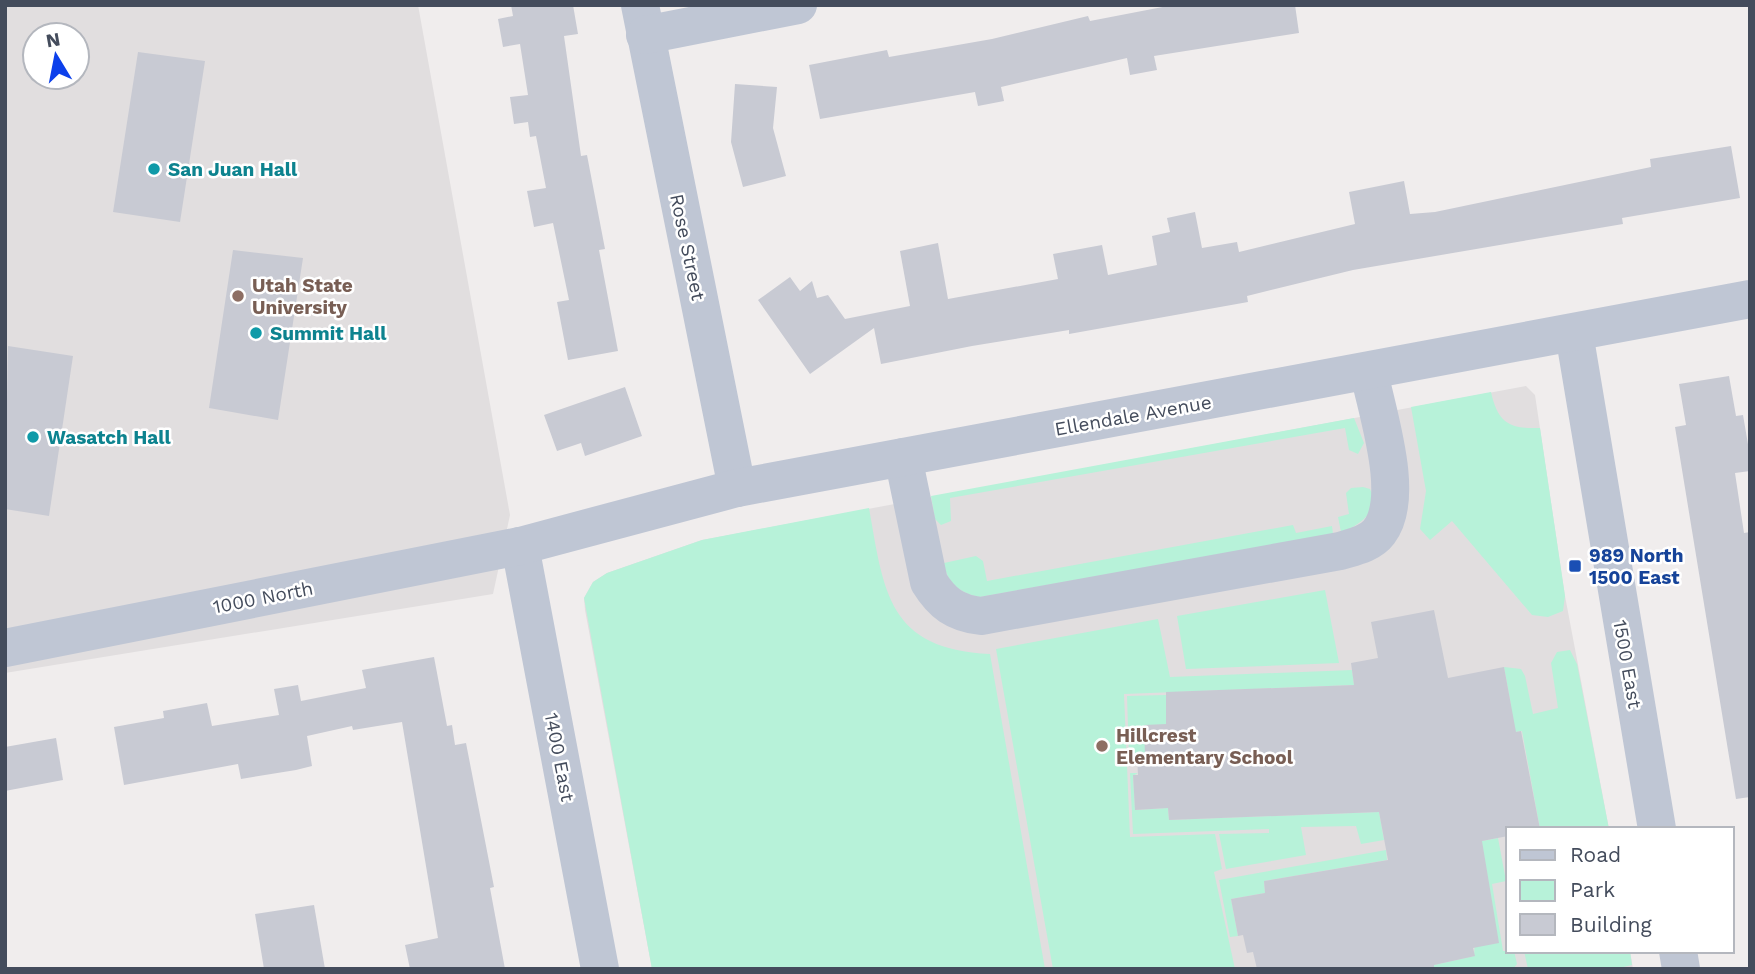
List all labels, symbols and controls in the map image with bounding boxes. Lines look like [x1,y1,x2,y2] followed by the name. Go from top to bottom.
[21,21,91,91] north arrow
[44,27,62,52] text: N
[168,158,298,181] place label: San Juan Hall
[146,161,162,177] marker: San Juan Hall
[665,192,710,303] street label: Rose Street
[252,274,353,319] place label: Utah State University
[230,288,246,304] marker: Utah State University
[270,322,387,345] place label: Summit Hall
[248,325,264,341] marker: Summit Hall
[1053,390,1213,441] street label: Ellendale Avenue
[47,426,171,449] place label: Wasatch Hall
[25,429,41,445] marker: Wasatch Hall
[1589,544,1683,589] place label: 989 North 1500 East
[1567,558,1583,574] marker: 989 North 1500 East
[211,577,315,618] street label: 1000 North
[1608,618,1647,710] street label: 1500 East
[540,711,579,803] street label: 1400 East
[1116,724,1294,769] place label: Hillcrest Elementary School
[1094,738,1110,754] marker: Hillcrest Elementary School
[1506,827,1734,953] legend
[1570,842,1621,867] text: Road
[1570,877,1615,902] text: Park
[1570,912,1652,937] text: Building

